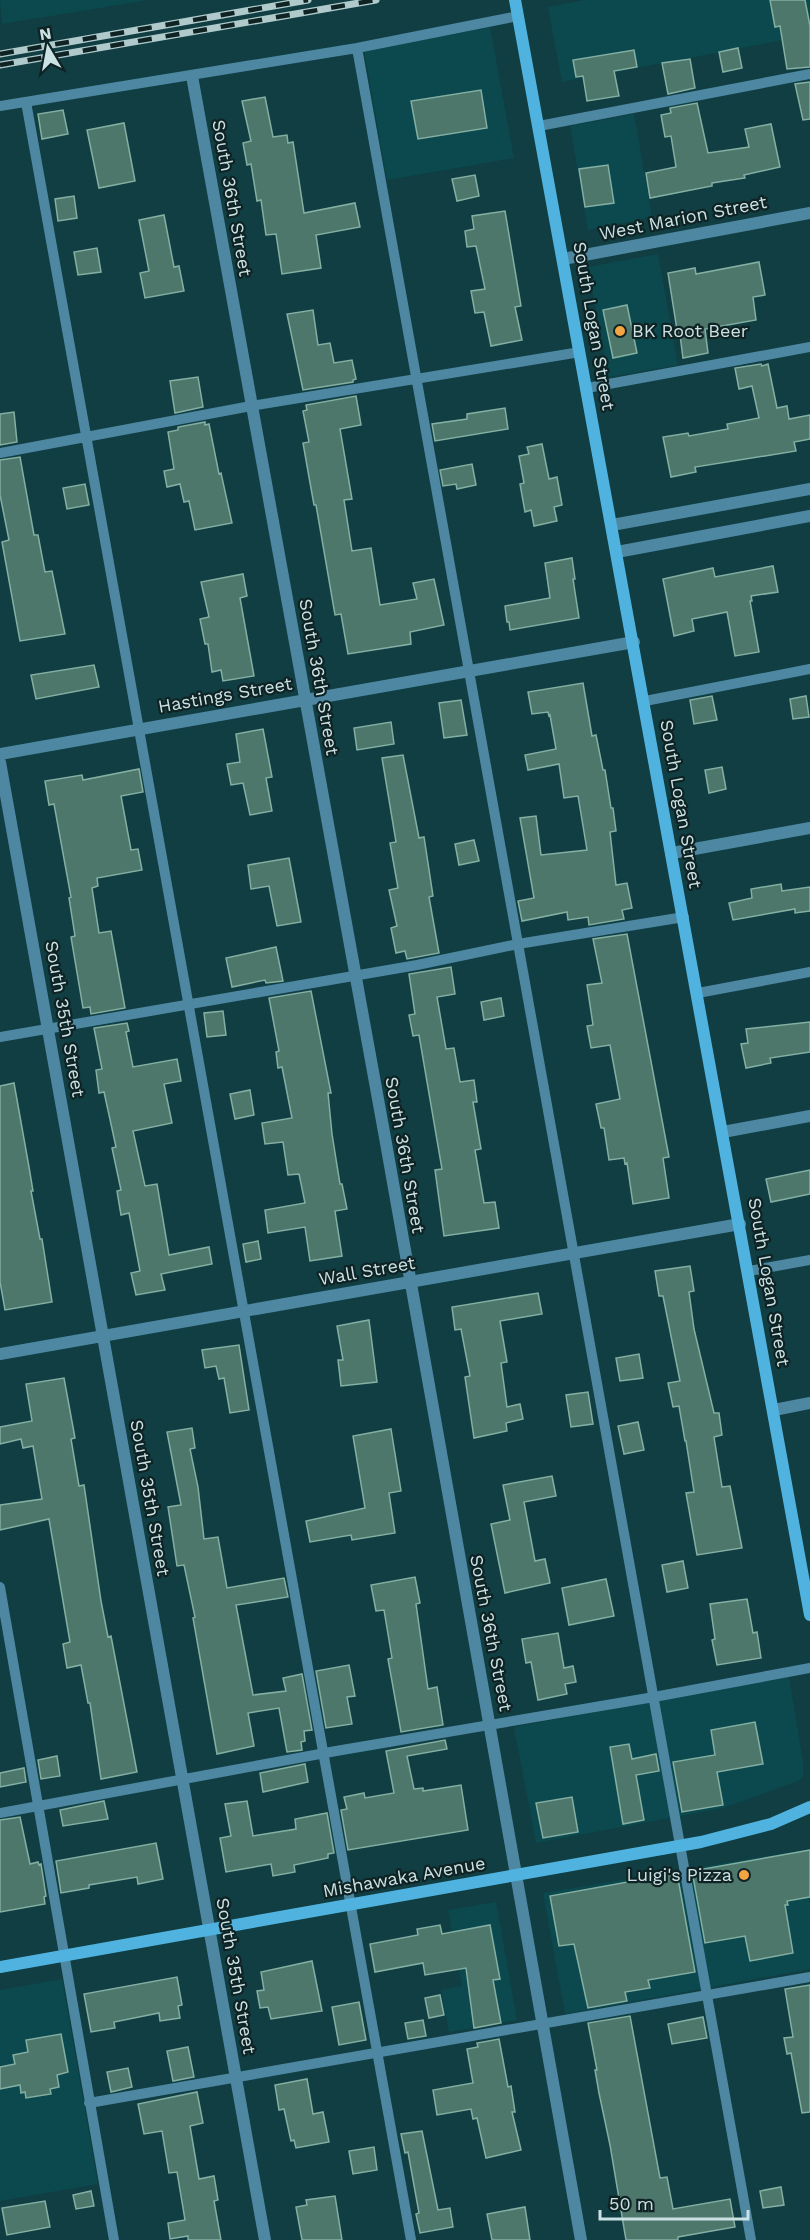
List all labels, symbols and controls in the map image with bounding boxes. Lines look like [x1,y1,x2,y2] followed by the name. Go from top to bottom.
[18,18,78,78] north arrow
[38,23,53,44] text: N
[208,118,257,278] street label: South 36th Street
[597,191,769,244] street label: West Marion Street
[569,240,620,412] street label: South Logan Street
[632,320,748,341] place label: BK Root Beer
[613,324,627,338] marker: BK Root Beer
[295,597,344,757] street label: South 36th Street
[156,672,294,717] street label: Hastings Street
[656,718,707,890] street label: South Logan Street
[41,939,90,1099] street label: South 35th Street
[381,1075,430,1235] street label: South 36th Street
[744,1196,795,1368] street label: South Logan Street
[317,1252,417,1289] street label: Wall Street
[126,1418,175,1578] street label: South 35th Street
[466,1553,517,1713] street label: South 36th Street
[321,1852,487,1901] street label: Mishawaka Avenue
[626,1864,732,1885] place label: Luigi's Pizza
[737,1868,751,1882] marker: Luigi's Pizza
[212,1896,261,2056] street label: South 35th Street
[600,2183,748,2221] scale bar
[609,2193,654,2214] text: 50 m

